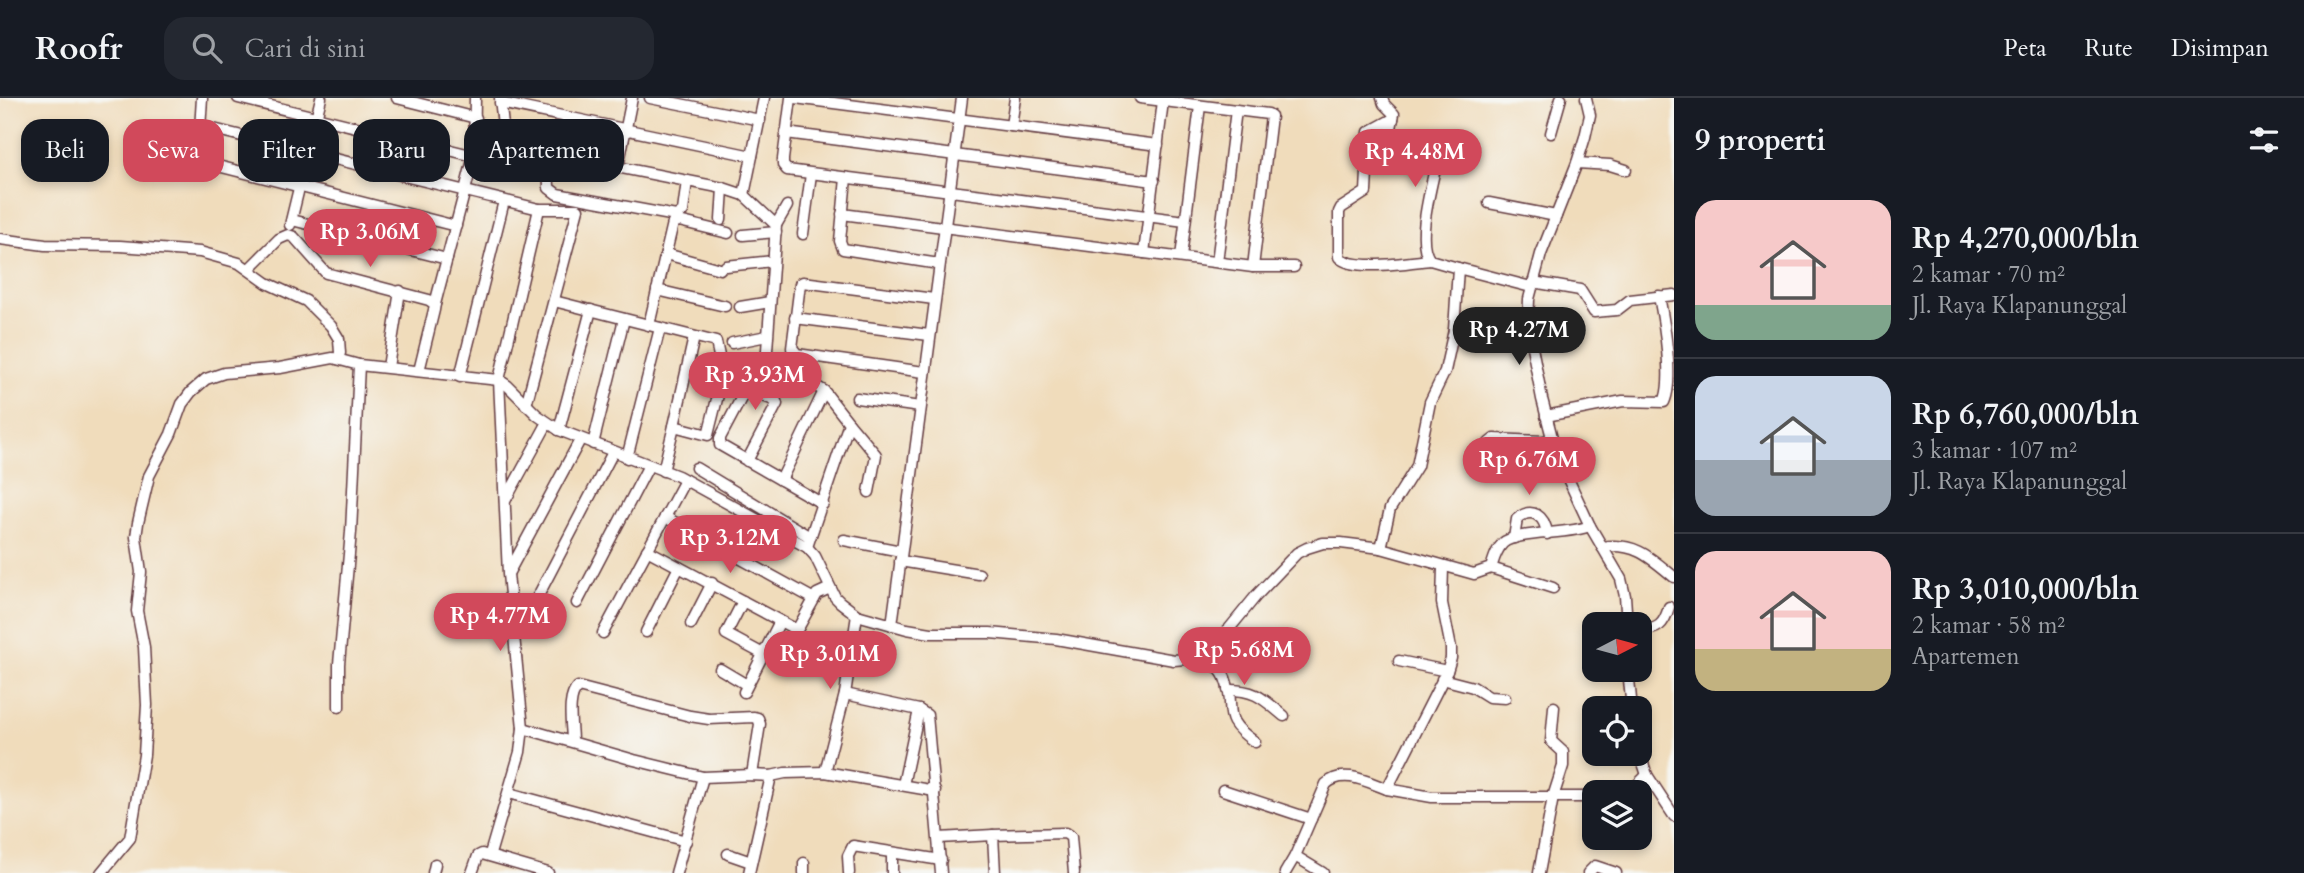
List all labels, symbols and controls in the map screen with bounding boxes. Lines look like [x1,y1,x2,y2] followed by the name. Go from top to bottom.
[164,17,654,80] search box
[35,26,122,71] text: Roofr
[188,29,226,67] icon: search
[244,31,366,66] text: Cari di sini
[2004,32,2047,65] text: Peta
[2085,32,2133,65] text: Rute
[2171,32,2269,65] text: Disimpan
[21,119,109,182] chip: Beli
[123,119,224,182] chip: Sewa
[238,119,339,182] chip: Filter
[353,119,450,182] chip: Baru
[464,119,624,182] chip: Apartemen
[1695,120,1826,161] text: 9 properti
[2245,121,2283,159] icon: filters
[1343,130,1487,189] pin: Rp 4.48M
[1365,136,1465,167] text: Rp 4.48M
[298,209,442,269] pin: Rp 3.06M
[320,216,420,247] text: Rp 3.06M
[1912,218,2139,259] text: Rp 4,270,000/bln
[1751,228,1835,312] icon: home
[1912,259,2065,290] text: 2 kamar · 70 m²
[1912,290,2127,321] text: Jl. Raya Klapanunggal
[1447,308,1591,367] pin: Rp 4.27M
[1469,314,1569,345] text: Rp 4.27M
[683,352,827,412] pin: Rp 3.93M
[705,359,805,390] text: Rp 3.93M
[1912,394,2139,435] text: Rp 6,760,000/bln
[1751,404,1835,488] icon: home
[1912,435,2077,466] text: 3 kamar · 107 m²
[1457,438,1601,497] pin: Rp 6.76M
[1479,444,1579,475] text: Rp 6.76M
[1912,466,2127,497] text: Jl. Raya Klapanunggal
[658,516,802,575] pin: Rp 3.12M
[680,522,780,553] text: Rp 3.12M
[1912,569,2139,610] text: Rp 3,010,000/bln
[1751,579,1835,663] icon: home
[428,594,572,653] pin: Rp 4.77M
[450,600,550,631] text: Rp 4.77M
[1912,610,2065,641] text: 2 kamar · 58 m²
[1582,612,1652,682] north arrow
[1582,612,1652,850] map controls
[1172,628,1316,687] pin: Rp 5.68M
[758,632,902,691] pin: Rp 3.01M
[1194,634,1294,665] text: Rp 5.68M
[780,638,880,669] text: Rp 3.01M
[1912,641,2020,672] text: Apartemen
[1582,696,1652,766] button: locate
[1582,780,1652,850] button: layers

